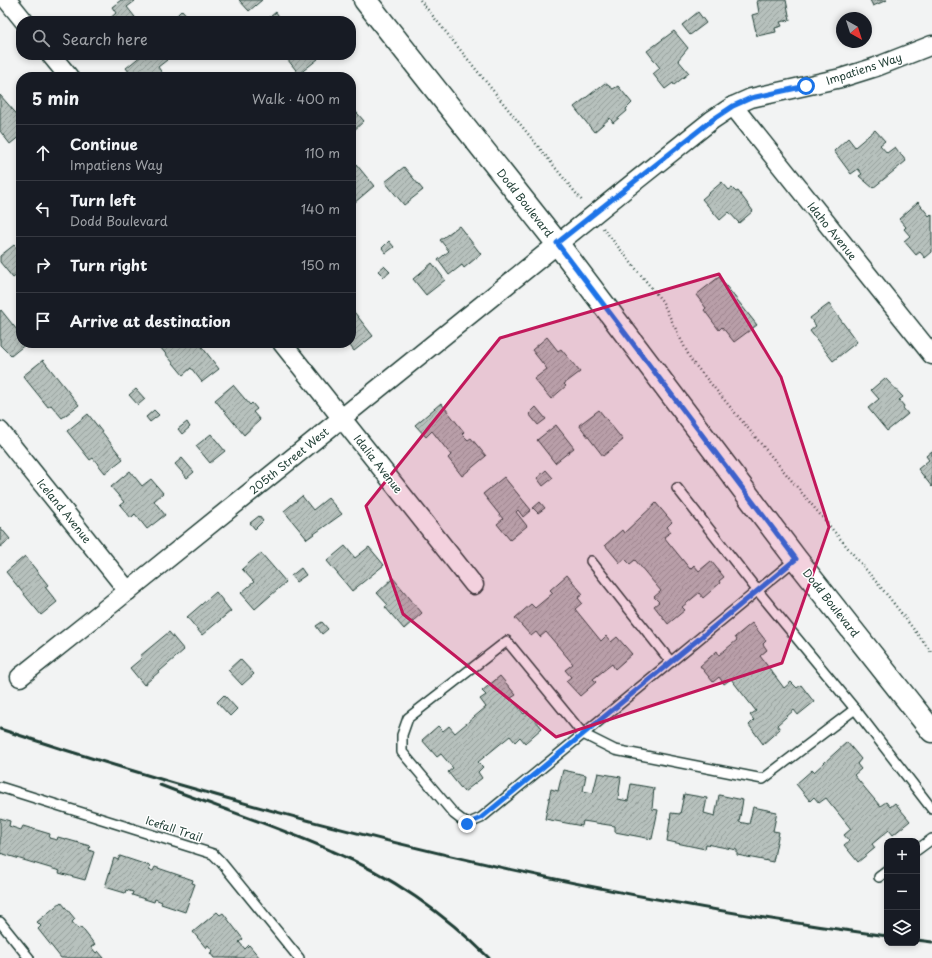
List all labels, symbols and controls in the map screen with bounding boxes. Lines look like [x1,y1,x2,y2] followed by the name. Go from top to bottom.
[836,12,872,48] north arrow
[16,16,356,60] search box
[30,27,52,49] icon: search
[62,27,148,50] text: Search here
[824,48,904,89] street label: Impatiens Way
[797,77,815,95] route start
[32,85,79,111] text: 5 min
[252,89,340,108] text: Walk · 400 m
[70,132,138,155] text: Continue
[32,142,54,164] icon: ahead
[305,143,340,162] text: 110 m
[70,155,163,174] text: Impatiens Way
[493,165,558,241] street label: Dodd Boulevard
[70,188,136,211] text: Turn left
[32,198,54,220] icon: left
[804,198,862,264] street label: Idaho Avenue
[301,199,340,218] text: 140 m
[70,211,168,230] text: Dodd Boulevard
[70,253,147,276] text: Turn right
[32,254,54,276] icon: right
[301,255,340,274] text: 150 m
[70,309,231,332] text: Arrive at destination
[32,310,54,332] icon: arrive
[245,423,333,498] street label: 205th Street West
[350,431,407,497] street label: Idalia Avenue
[33,475,96,547] street label: Iceland Avenue
[799,565,864,641] street label: Dodd Boulevard
[143,811,205,846] street label: Icefall Trail
[458,815,476,833] route end
[884,838,920,946] map controls
[884,838,920,874] button: +
[884,874,920,910] button: −
[884,910,920,946] button: layers

